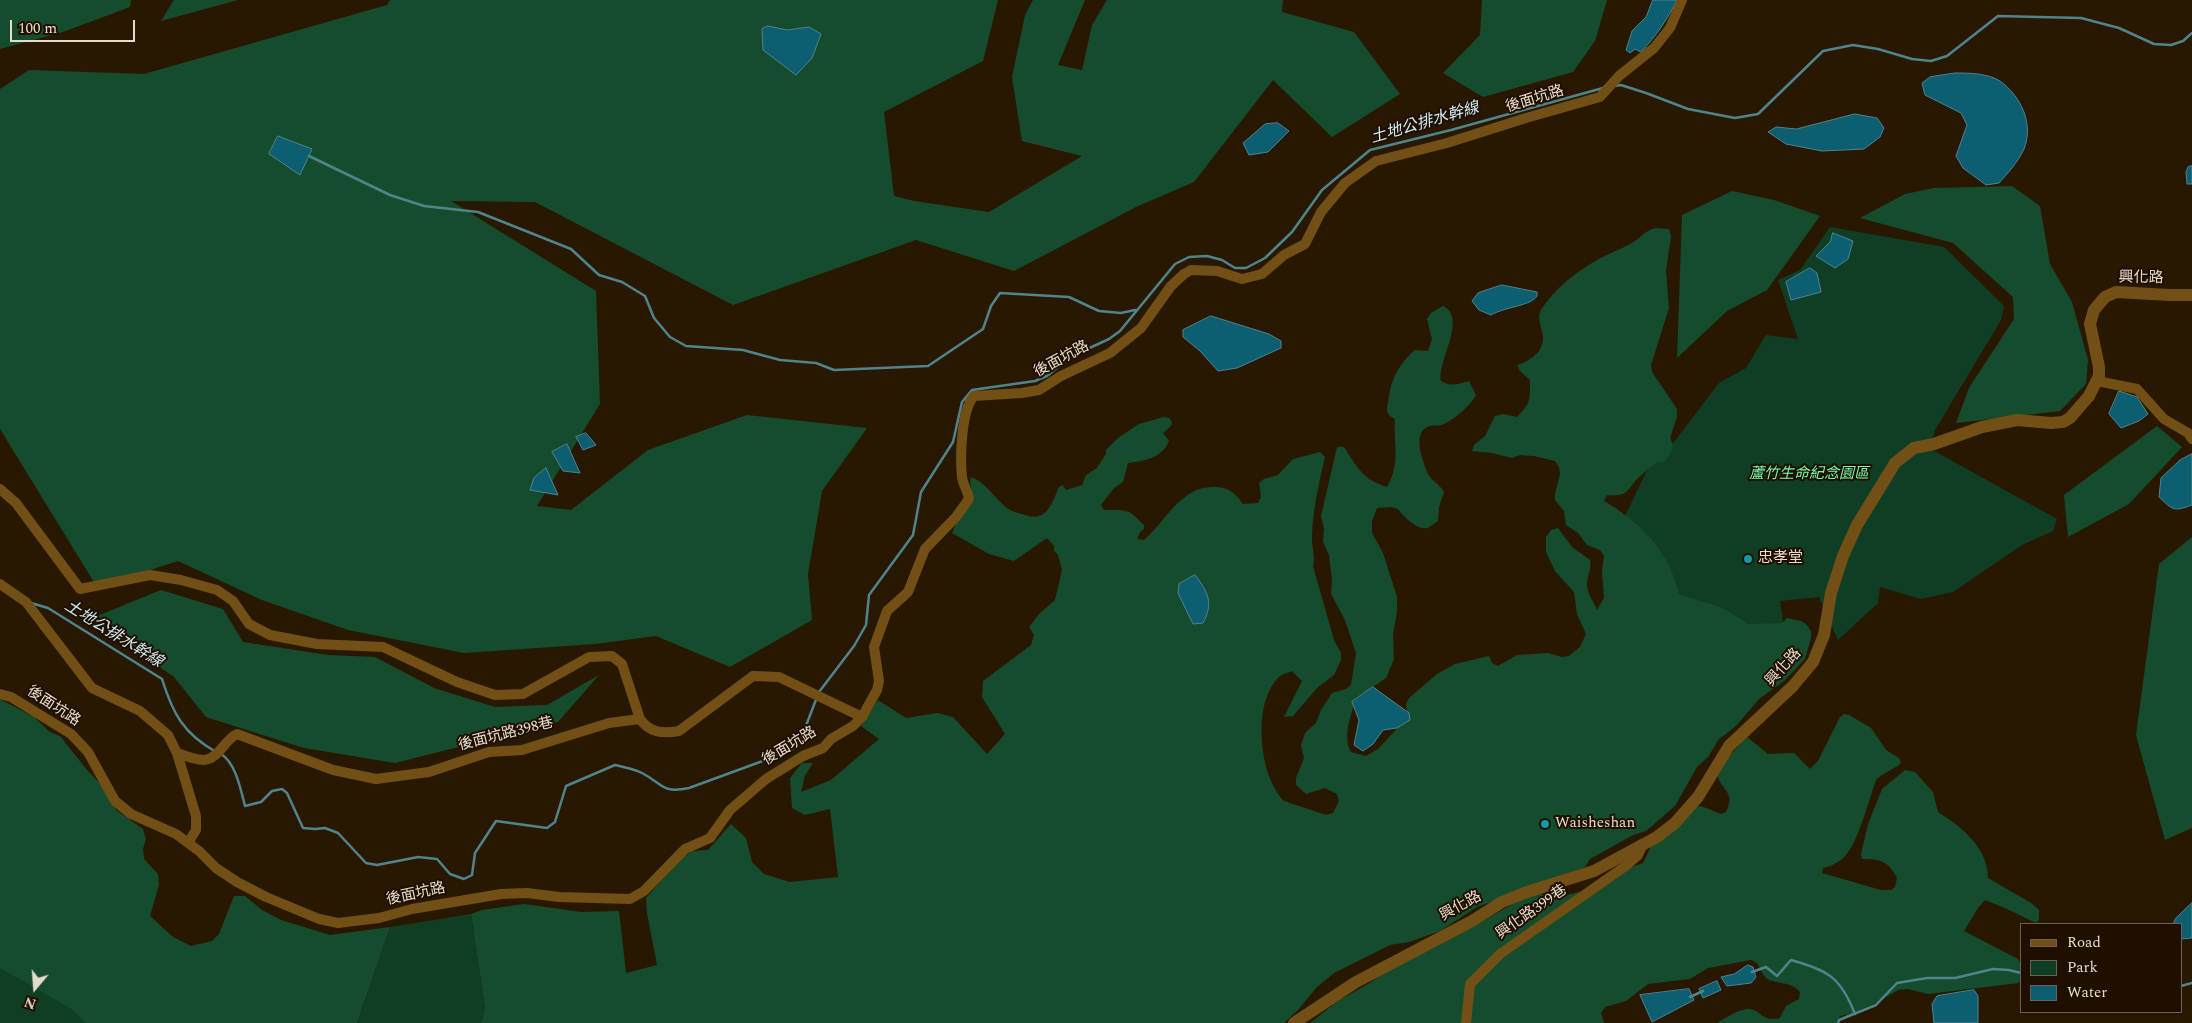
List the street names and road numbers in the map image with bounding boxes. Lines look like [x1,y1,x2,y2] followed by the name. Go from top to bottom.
[1504,83,1566,117] street label: 後面坑路
[2118,270,2164,288] street label: 興化路
[1031,338,1093,382] street label: 後面坑路
[1762,645,1806,691] street label: 興化路
[23,683,83,731] street label: 後面坑路
[457,714,555,756] street label: 後面坑路398巷
[760,724,820,770] street label: 後面坑路
[385,880,447,910] street label: 後面坑路
[1493,882,1571,944] street label: 興化路399巷
[1437,888,1485,926] street label: 興化路

